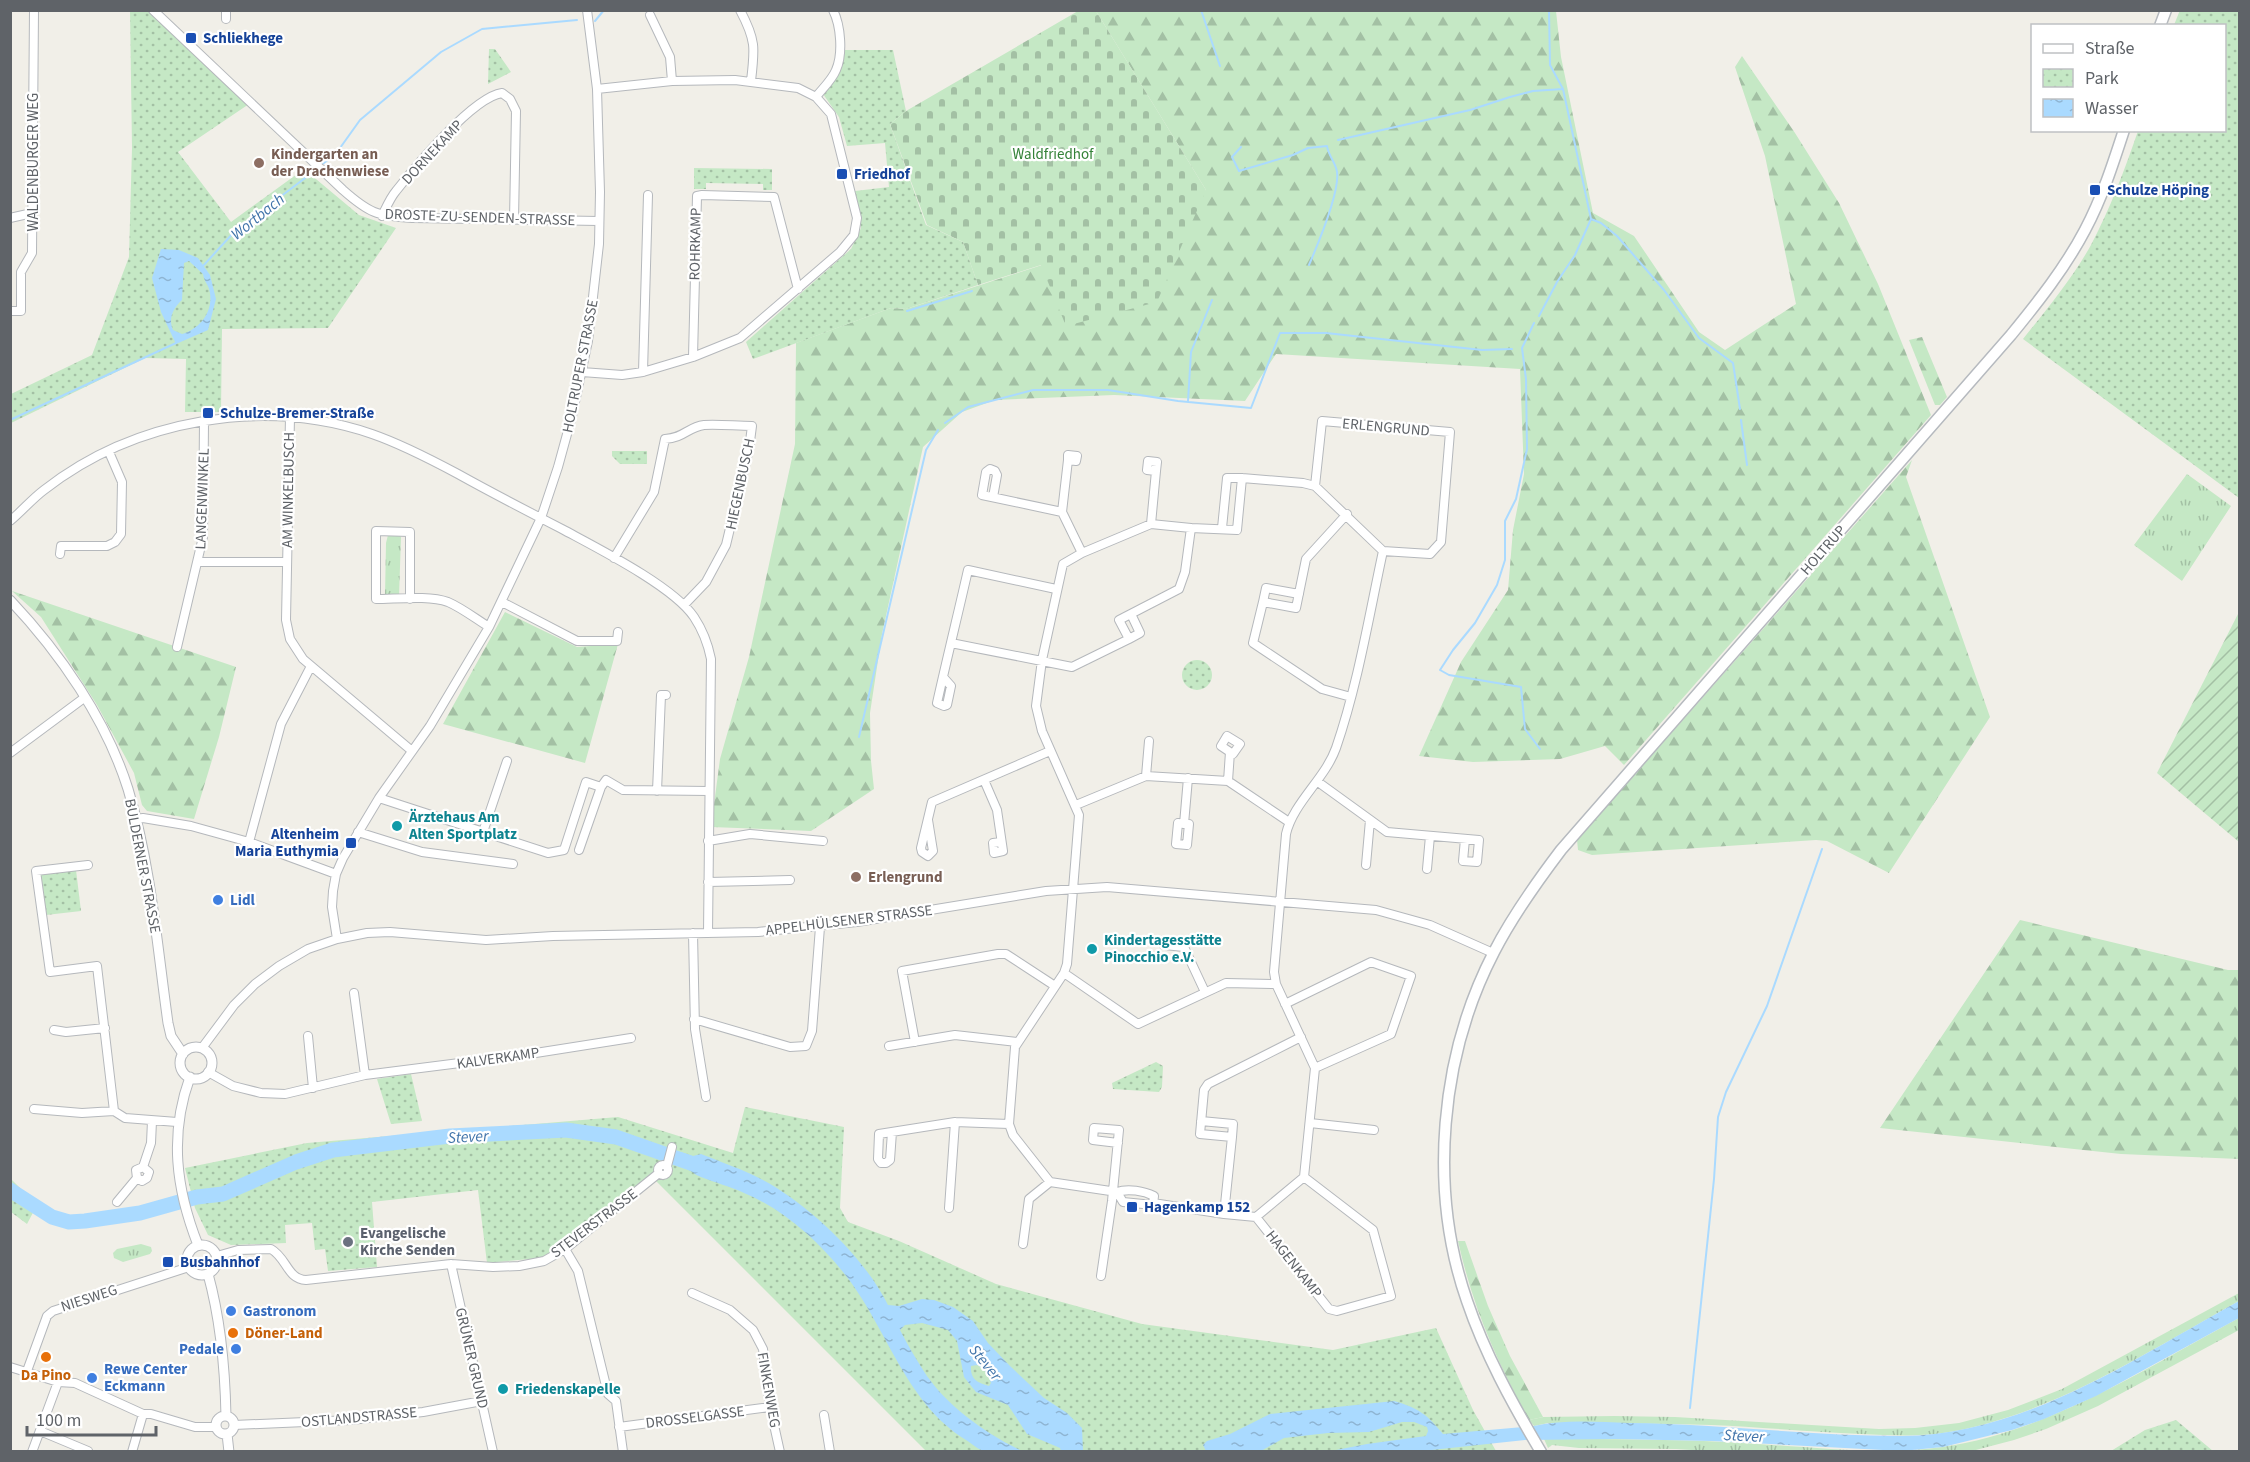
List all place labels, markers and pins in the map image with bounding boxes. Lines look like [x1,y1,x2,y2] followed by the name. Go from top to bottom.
[203,28,283,49] place label: Schliekhege
[184,31,198,45] marker: Schliekhege
[271,144,389,182] place label: Kindergarten an der Drachenwiese
[252,156,266,170] marker: Kindergarten an der Drachenwiese
[854,164,911,185] place label: Friedhof
[835,167,849,181] marker: Friedhof
[2107,180,2209,201] place label: Schulze Höping
[2088,183,2102,197] marker: Schulze Höping
[220,403,374,424] place label: Schulze-Bremer-Straße
[201,406,215,420] marker: Schulze-Bremer-Straße
[408,807,517,845] place label: Ärztehaus Am Alten Sportplatz
[390,819,404,833] marker: Ärztehaus Am Alten Sportplatz
[235,824,339,862] place label: Altenheim Maria Euthymia
[344,836,358,850] marker: Altenheim Maria Euthymia
[868,867,943,888] place label: Erlengrund
[849,870,863,884] marker: Erlengrund
[230,890,256,911] place label: Lidl
[211,893,225,907] marker: Lidl
[1104,930,1222,968] place label: Kindertagesstätte Pinocchio e.V.
[1085,942,1099,956] marker: Kindertagesstätte Pinocchio e.V.
[1144,1197,1250,1218] place label: Hagenkamp 152
[1125,1200,1139,1214] marker: Hagenkamp 152
[360,1223,455,1261] place label: Evangelische Kirche Senden
[341,1235,355,1249] marker: Evangelische Kirche Senden
[180,1252,261,1273] place label: Busbahnhof
[161,1255,175,1269] marker: Busbahnhof
[243,1301,316,1322] place label: Gastronom
[224,1304,238,1318] marker: Gastronom
[245,1323,323,1344] place label: Döner-Land
[226,1326,240,1340] marker: Döner-Land
[179,1339,224,1360] place label: Pedale
[229,1342,243,1356] marker: Pedale
[39,1350,53,1364] marker: Da Pino
[104,1359,187,1397] place label: Rewe Center Eckmann
[21,1365,71,1386] place label: Da Pino
[85,1371,99,1385] marker: Rewe Center Eckmann
[515,1379,621,1400] place label: Friedenskapelle
[496,1382,510,1396] marker: Friedenskapelle

